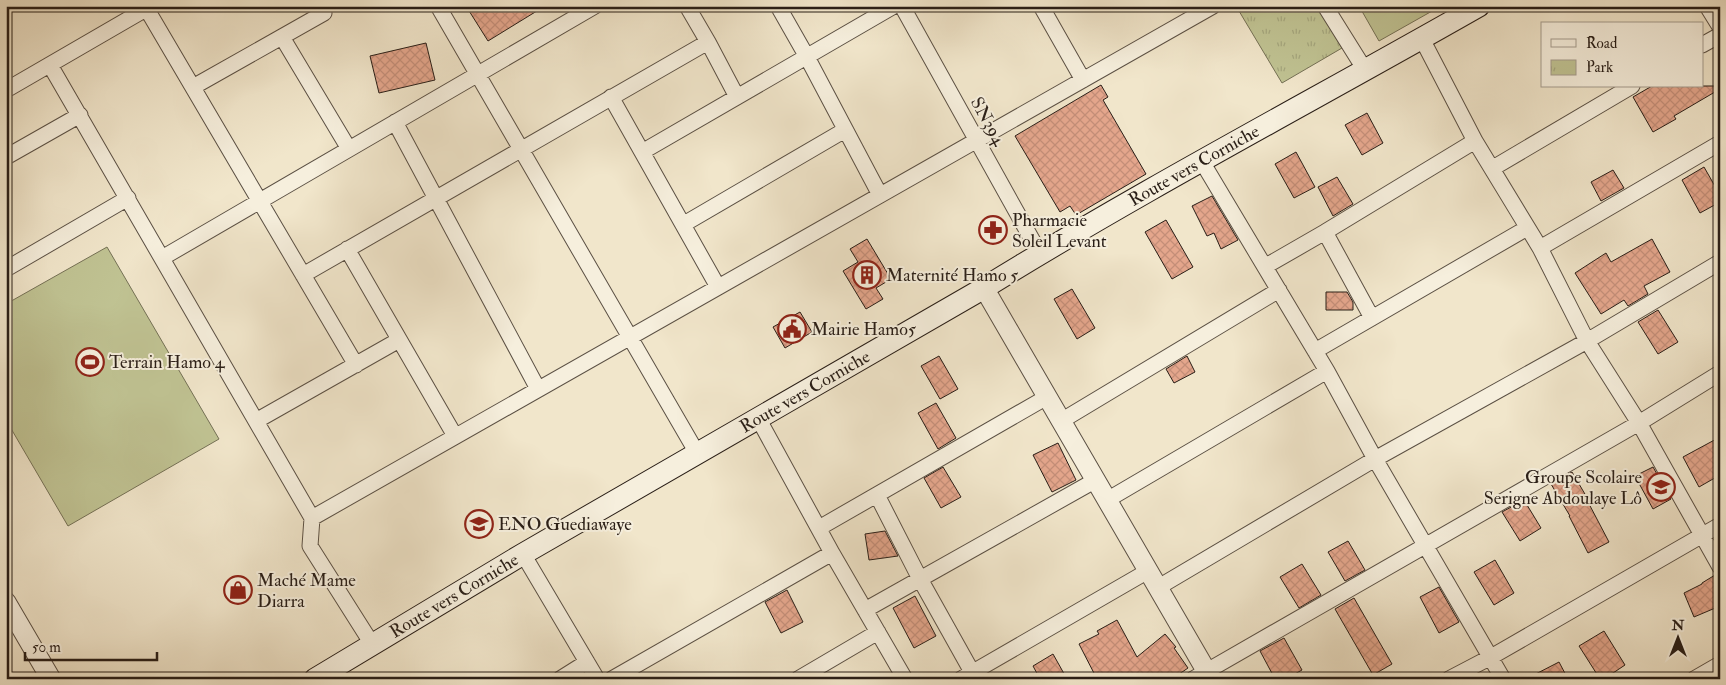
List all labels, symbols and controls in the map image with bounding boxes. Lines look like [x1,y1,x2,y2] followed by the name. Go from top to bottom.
[1541,22,1704,88] legend
[1586,34,1618,53] text: Road
[1586,58,1613,77] text: Park
[965,93,1011,151] street label: SN394
[1125,120,1264,212] street label: Route vers Corniche
[1012,209,1107,253] place label: Pharmacie Soleil Levant
[978,215,1008,245] pharmacy icon: Pharmacie Soleil Levant
[852,260,882,290] building icon: Maternité Hamo 5
[886,264,1018,287] place label: Maternité Hamo 5
[777,314,807,344] public building icon: Mairie Hamo5
[811,318,916,341] place label: Mairie Hamo5
[736,345,875,438] street label: Route vers Corniche
[75,347,105,377] sports icon: Terrain Hamo 4
[109,351,226,374] place label: Terrain Hamo 4
[1484,466,1642,510] place label: Groupe Scolaire Serigne Abdoulaye Lô
[1646,472,1676,502] school or university icon: Groupe Scolaire Serigne Abdoulaye Lô
[464,509,494,539] school or university icon: ENO Guediawaye
[498,513,632,536] place label: ENO Guediawaye
[385,548,523,644] street label: Route vers Corniche
[257,569,356,613] place label: Maché Mame Diarra
[223,575,253,605] shop icon: Maché Mame Diarra
[1654,612,1704,662] north arrow
[1671,617,1685,634] text: N
[25,630,158,662] scale bar
[32,638,61,657] text: 50 m

